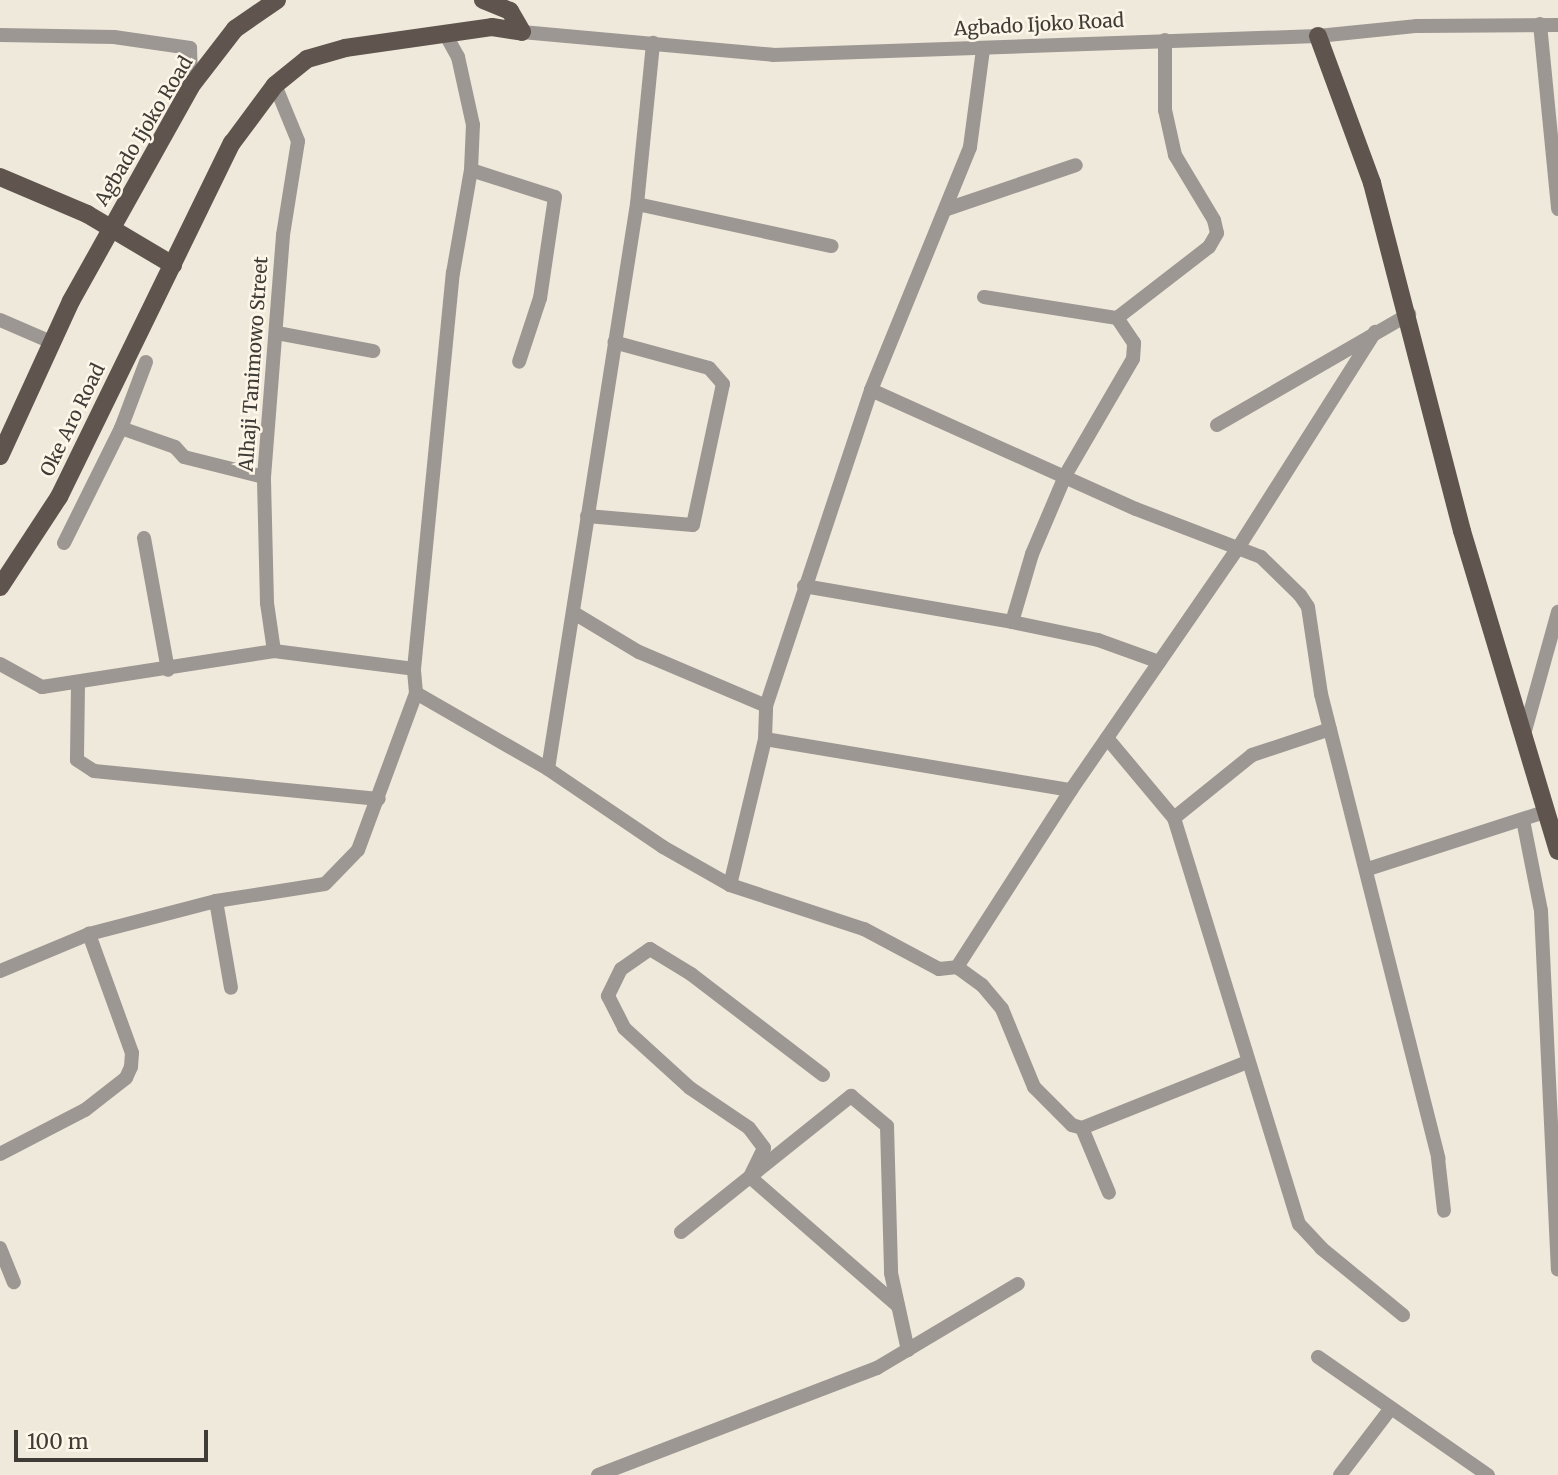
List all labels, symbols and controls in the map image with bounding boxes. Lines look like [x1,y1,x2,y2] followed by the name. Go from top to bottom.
[953,9,1125,41] street label: Agbado Ijoko Road
[90,52,198,210] street label: Agbado Ijoko Road
[235,256,273,472] street label: Alhaji Tanimowo Street
[36,360,110,480] street label: Oke Aro Road
[18,1416,212,1460] scale bar
[27,1428,89,1455] text: 100 m

